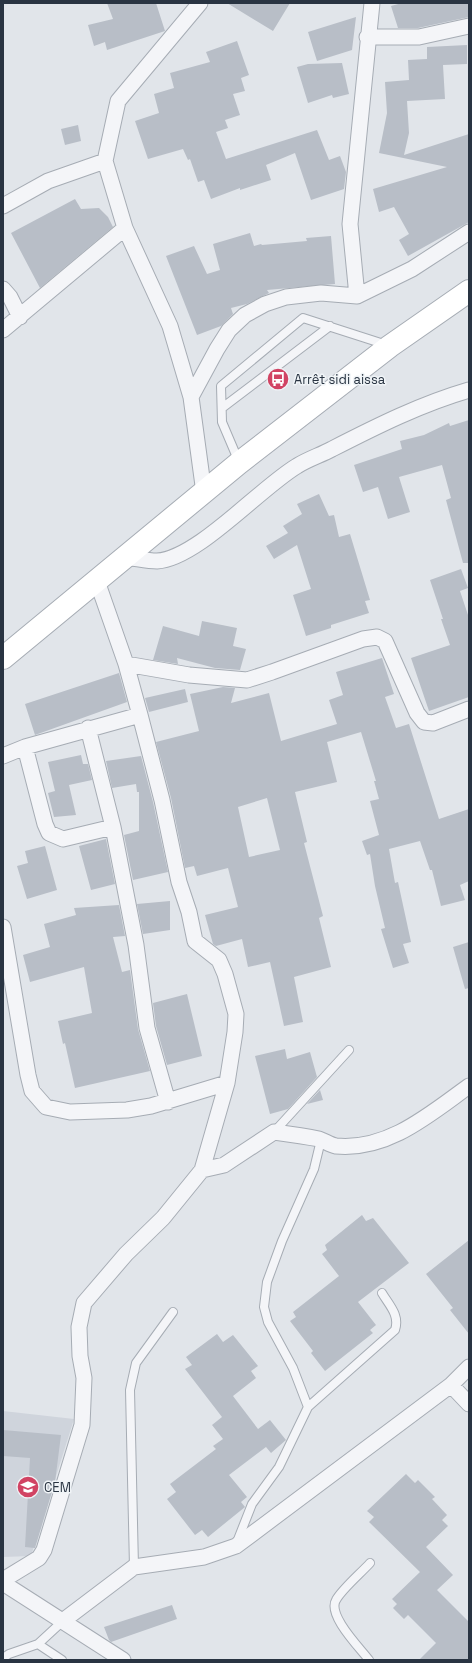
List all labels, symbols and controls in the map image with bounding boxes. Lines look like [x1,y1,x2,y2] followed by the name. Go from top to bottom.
[265,366,291,392] bus stop icon: Arrêt sidi aissa
[294,371,386,388] place label: Arrêt sidi aissa
[15,1474,41,1500] school or university icon: CEM
[44,1479,71,1496] place label: CEM

